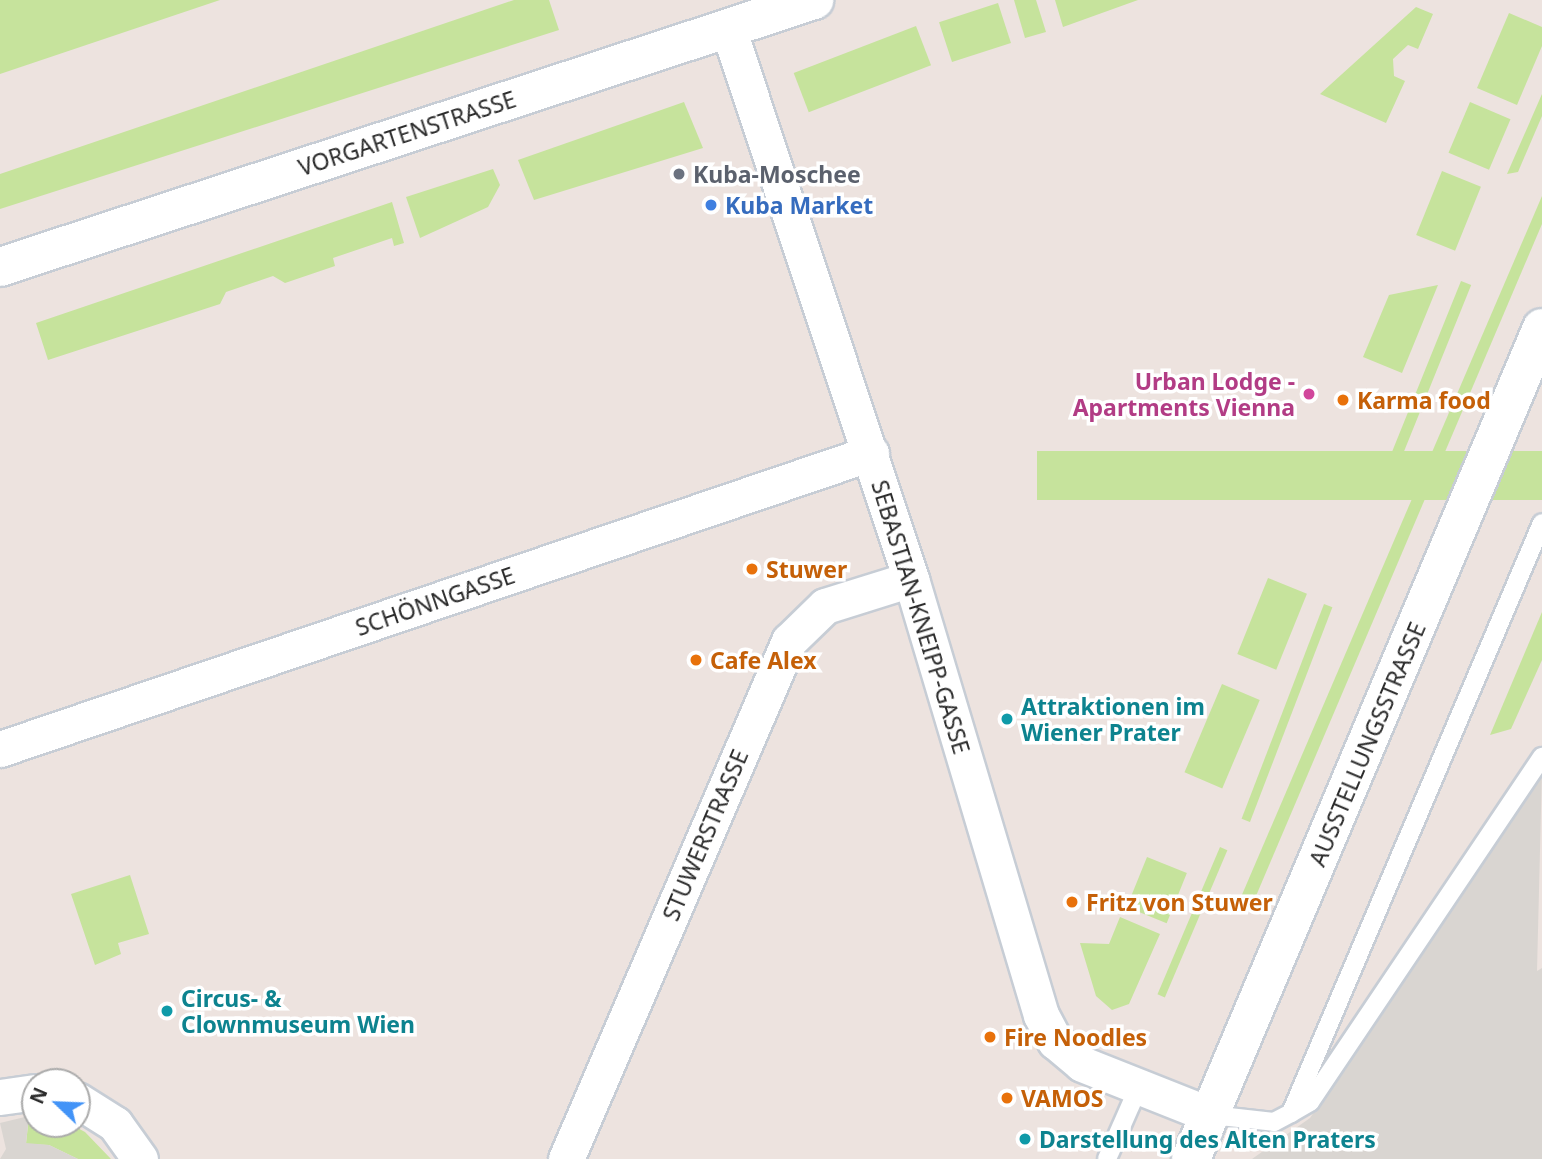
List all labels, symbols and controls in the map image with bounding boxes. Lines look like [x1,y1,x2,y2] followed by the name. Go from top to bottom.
[295,85,519,181] street label: VORGARTENSTRASSE
[693,160,861,188] place label: Kuba-Moschee
[671,166,687,182] marker: Kuba-Moschee
[725,191,873,219] place label: Kuba Market
[703,197,719,213] marker: Kuba Market
[1073,367,1295,421] place label: Urban Lodge - Apartments Vienna
[1301,386,1317,402] marker: Urban Lodge - Apartments Vienna
[1357,386,1491,414] place label: Karma food
[1335,392,1351,408] marker: Karma food
[866,477,976,757] street label: SEBASTIAN-KNEIPP-GASSE
[766,555,847,583] place label: Stuwer
[352,561,518,641] street label: SCHÖNNGASSE
[744,561,760,577] marker: Stuwer
[1303,618,1431,870] street label: AUSSTELLUNGSSTRASSE
[710,646,816,674] place label: Cafe Alex
[688,652,704,668] marker: Cafe Alex
[1021,692,1205,746] place label: Attraktionen im Wiener Prater
[999,711,1015,727] marker: Attraktionen im Wiener Prater
[657,745,753,925] street label: STUWERSTRASSE
[1086,888,1273,916] place label: Fritz von Stuwer
[1064,894,1080,910] marker: Fritz von Stuwer
[181,984,415,1038] place label: Circus- & Clownmuseum Wien
[159,1003,175,1019] marker: Circus- & Clownmuseum Wien
[1004,1023,1147,1051] place label: Fire Noodles
[982,1029,998,1045] marker: Fire Noodles
[21,1068,91,1138] north arrow
[24,1083,53,1108] text: N
[1021,1084,1104,1112] place label: VAMOS
[999,1090,1015,1106] marker: VAMOS
[1039,1125,1376,1153] place label: Darstellung des Alten Praters
[1017,1131,1033,1147] marker: Darstellung des Alten Praters

